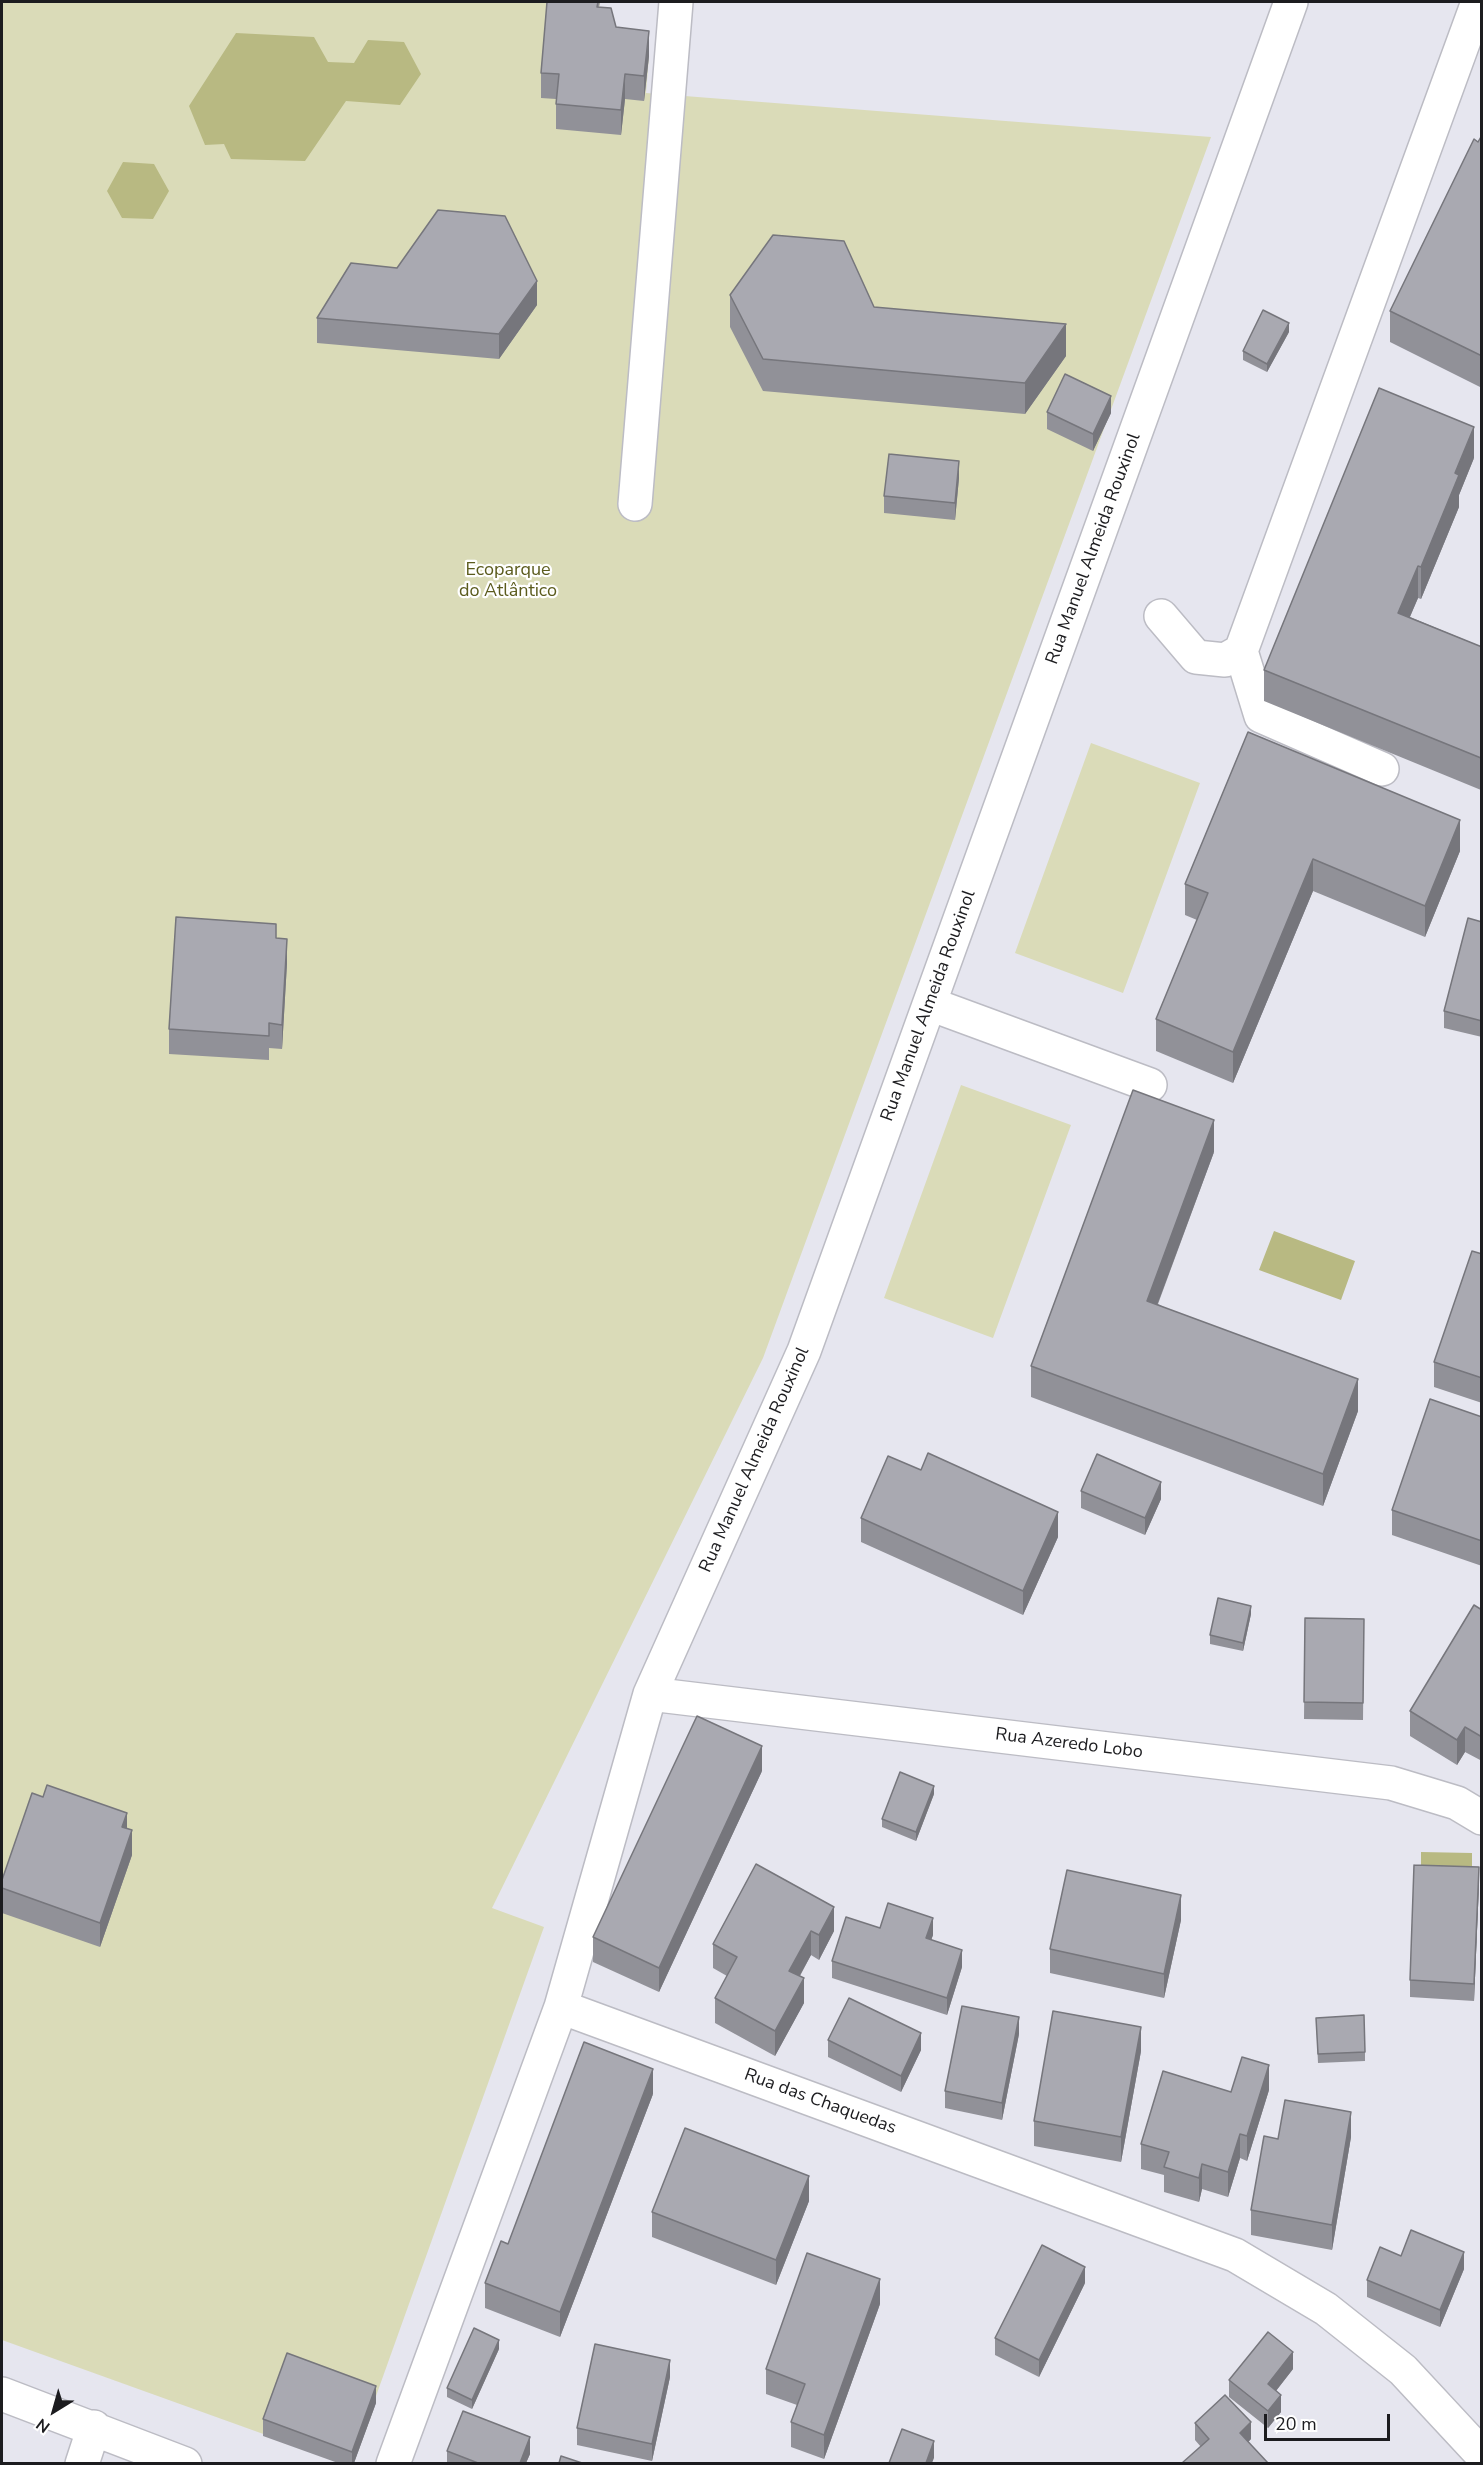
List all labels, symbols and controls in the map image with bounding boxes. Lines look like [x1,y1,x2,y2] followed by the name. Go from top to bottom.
[1042,430,1146,668] street label: Rua Manuel Almeida Rouxinol
[459,560,557,602] park label: Ecoparque do Atlântico
[877,887,981,1125] street label: Rua Manuel Almeida Rouxinol
[695,1344,815,1576] street label: Rua Manuel Almeida Rouxinol
[994,1724,1144,1764] street label: Rua Azeredo Lobo
[741,2064,899,2140] street label: Rua das Chaquedas
[24,2381,84,2441] north arrow
[1267,2402,1393,2440] scale bar
[1275,2412,1317,2436] text: 20 m
[32,2413,55,2438] text: N

